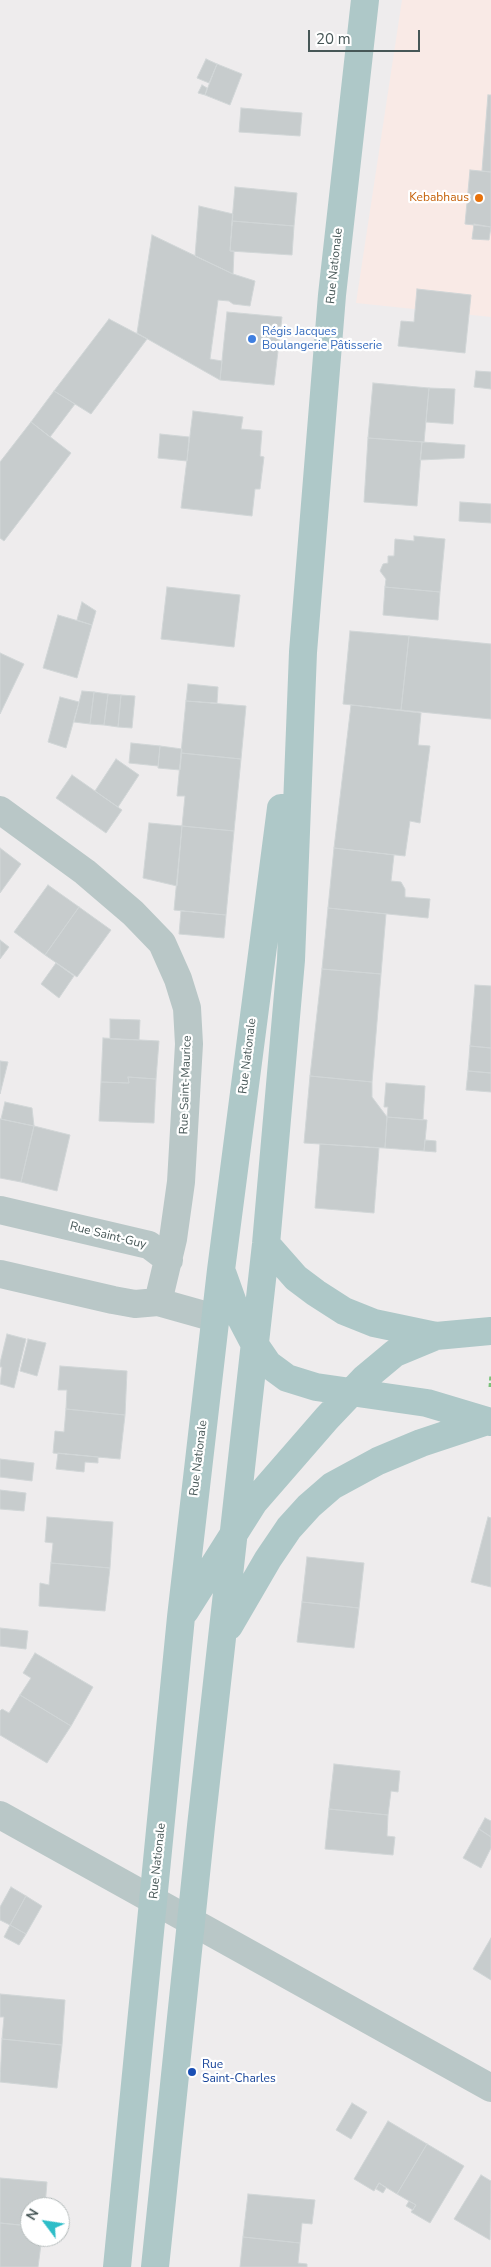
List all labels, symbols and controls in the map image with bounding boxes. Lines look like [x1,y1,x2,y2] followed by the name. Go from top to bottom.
[311,20,424,52] scale bar
[316,29,351,49] text: 20 m
[409,191,469,205] place label: Kebabhaus
[473,192,485,204] marker: Kebabhaus
[324,227,346,305] street label: Rue Nationale
[262,325,382,353] place label: Régis Jacques Boulangerie Pâtisserie
[246,333,258,345] marker: Régis Jacques Boulangerie Pâtisserie
[236,1017,260,1095] street label: Rue Nationale
[177,1035,195,1135] street label: Rue Saint-Maurice
[68,1220,148,1252] street label: Rue Saint-Guy
[187,1419,211,1497] street label: Rue Nationale
[147,1822,169,1900] street label: Rue Nationale
[202,2058,276,2086] place label: Rue Saint-Charles
[186,2066,198,2078] marker: Rue Saint-Charles
[20,2197,70,2247] north arrow
[22,2205,43,2224] text: N

